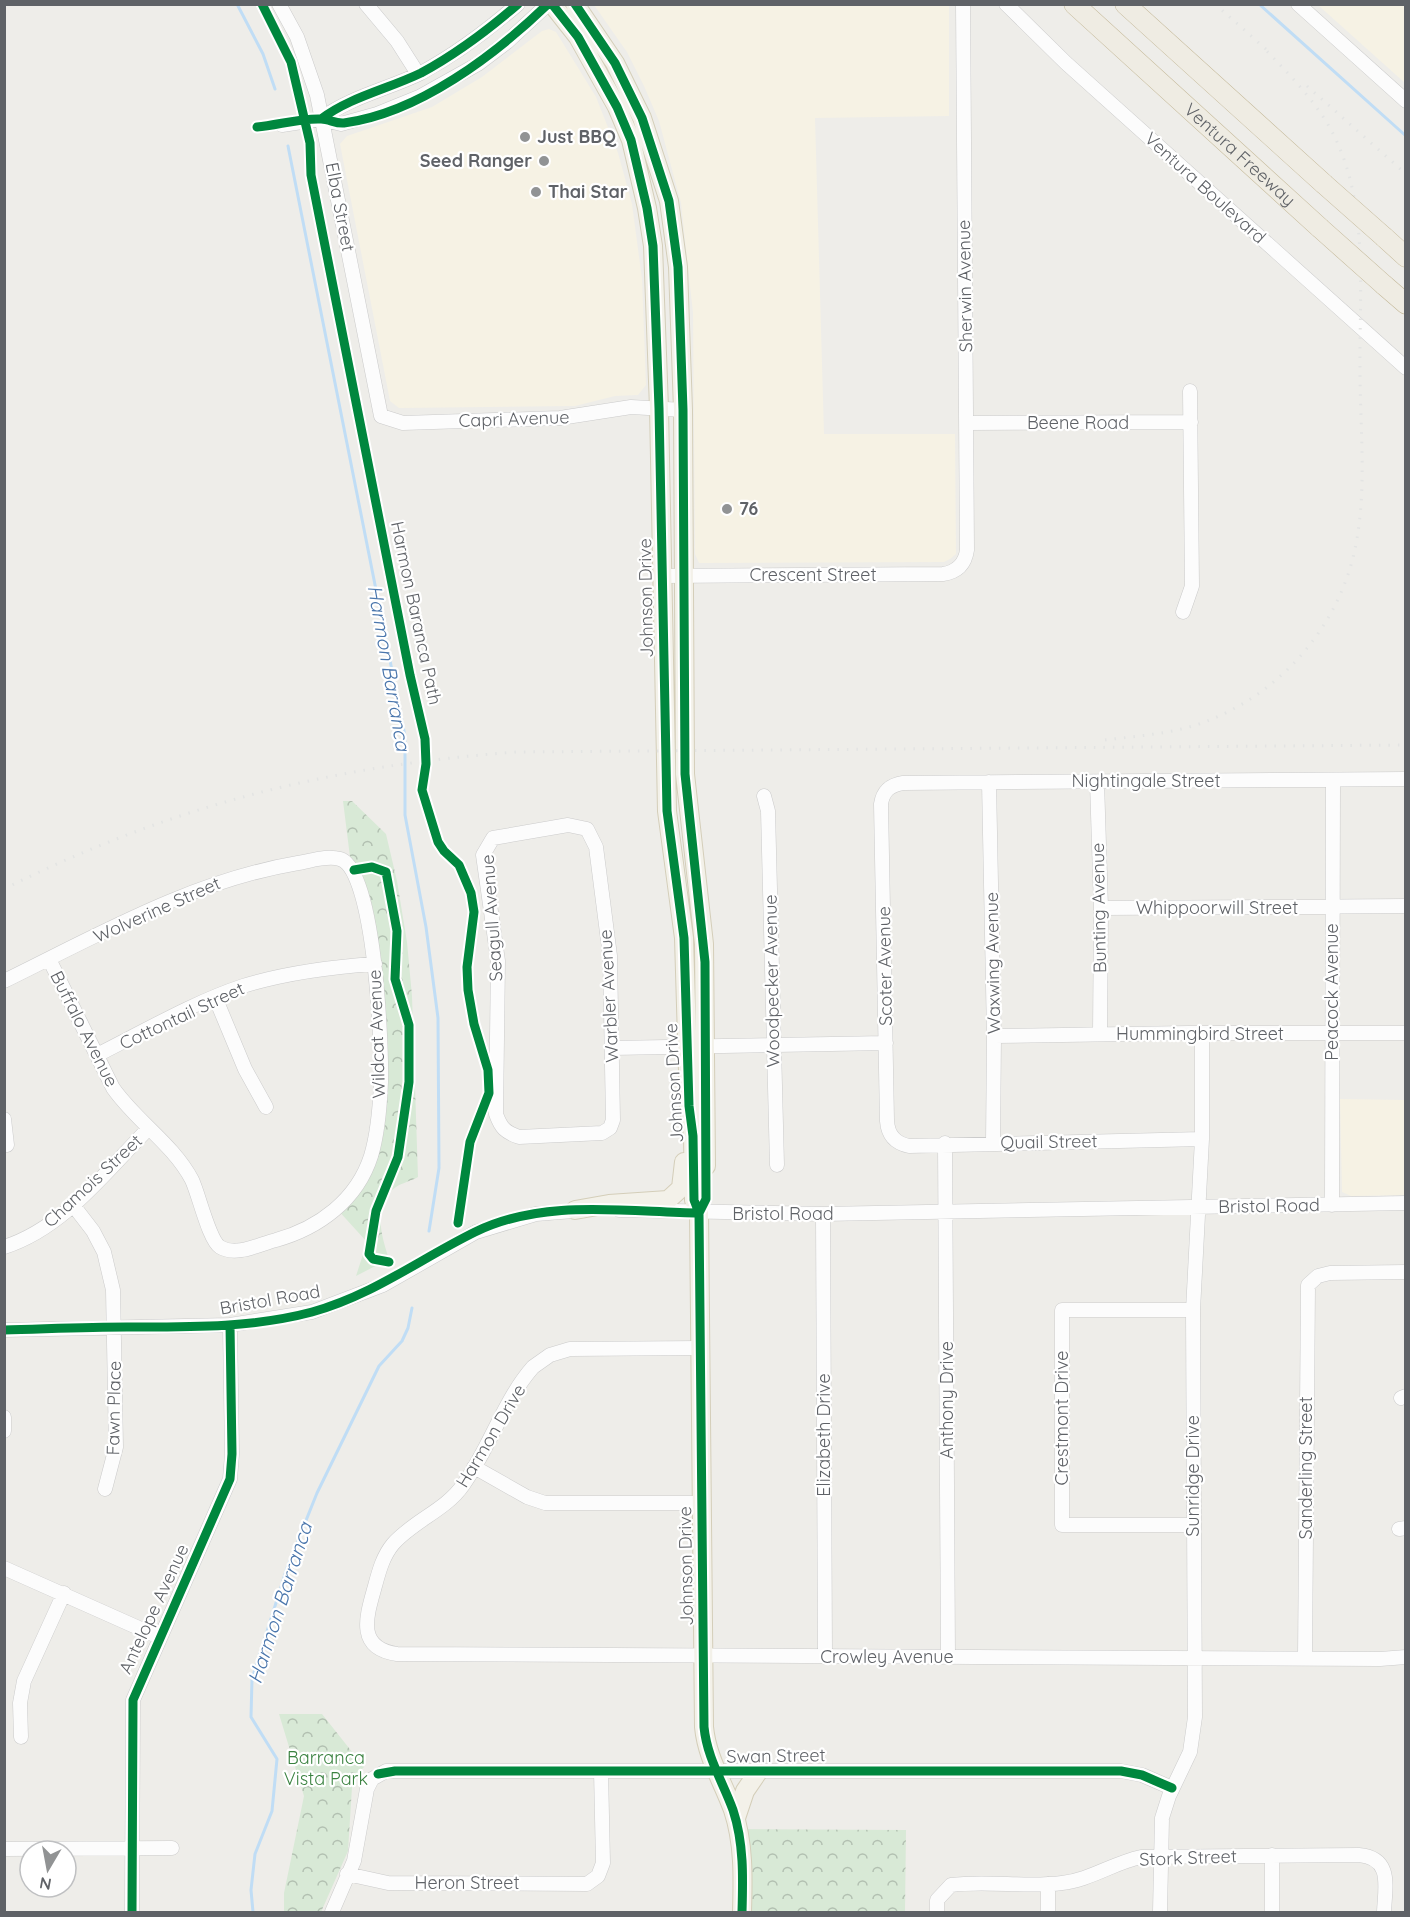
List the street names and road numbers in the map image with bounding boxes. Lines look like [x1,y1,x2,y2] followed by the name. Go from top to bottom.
[1179,98,1300,211] street label: Ventura Freeway
[1140,127,1271,248] street label: Ventura Boulevard
[321,160,360,253] street label: Elba Street
[952,220,977,353] street label: Sherwin Avenue
[458,405,570,432] street label: Capri Avenue
[1027,411,1129,434] street label: Beene Road
[386,519,447,707] street label: Harmon Baranca Path
[633,538,658,658] street label: Johnson Drive
[749,563,877,586] street label: Crescent Street
[1071,769,1221,792] street label: Nightingale Street
[1086,843,1111,973] street label: Bunting Avenue
[476,854,507,982] street label: Seagull Avenue
[90,871,224,948] street label: Wolverine Street
[980,892,1005,1034] street label: Waxwing Avenue
[758,894,785,1068] street label: Woodpecker Avenue
[1136,896,1298,919] street label: Whippoorwill Street
[872,906,897,1026] street label: Scoter Avenue
[1320,923,1343,1061] street label: Peacock Avenue
[594,929,623,1063] street label: Warbler Avenue
[45,967,124,1091] street label: Buffalo Avenue
[363,969,390,1099] street label: Wildcat Avenue
[116,977,248,1055] street label: Cottontail Street
[1116,1022,1284,1045] street label: Hummingbird Street
[659,1023,688,1143] street label: Johnson Drive
[39,1129,147,1232] street label: Chamois Street
[1000,1129,1098,1154] street label: Quail Street
[1218,1193,1320,1218] street label: Bristol Road
[732,1202,834,1225] street label: Bristol Road
[218,1279,322,1320] street label: Bristol Road
[935,1341,958,1459] street label: Anthony Drive
[1050,1350,1073,1486] street label: Crestmont Drive
[101,1360,126,1456] street label: Fawn Place
[812,1373,835,1497] street label: Elizabeth Drive
[451,1380,530,1492] street label: Harmon Drive
[1294,1396,1317,1540] street label: Sanderling Street
[1181,1415,1204,1537] street label: Sunridge Drive
[673,1506,698,1626] street label: Johnson Drive
[113,1540,194,1677] street label: Antelope Avenue
[820,1645,954,1668] street label: Crowley Avenue
[726,1743,826,1768] street label: Swan Street
[1139,1844,1237,1871] street label: Stork Street
[414,1871,520,1894] street label: Heron Street

